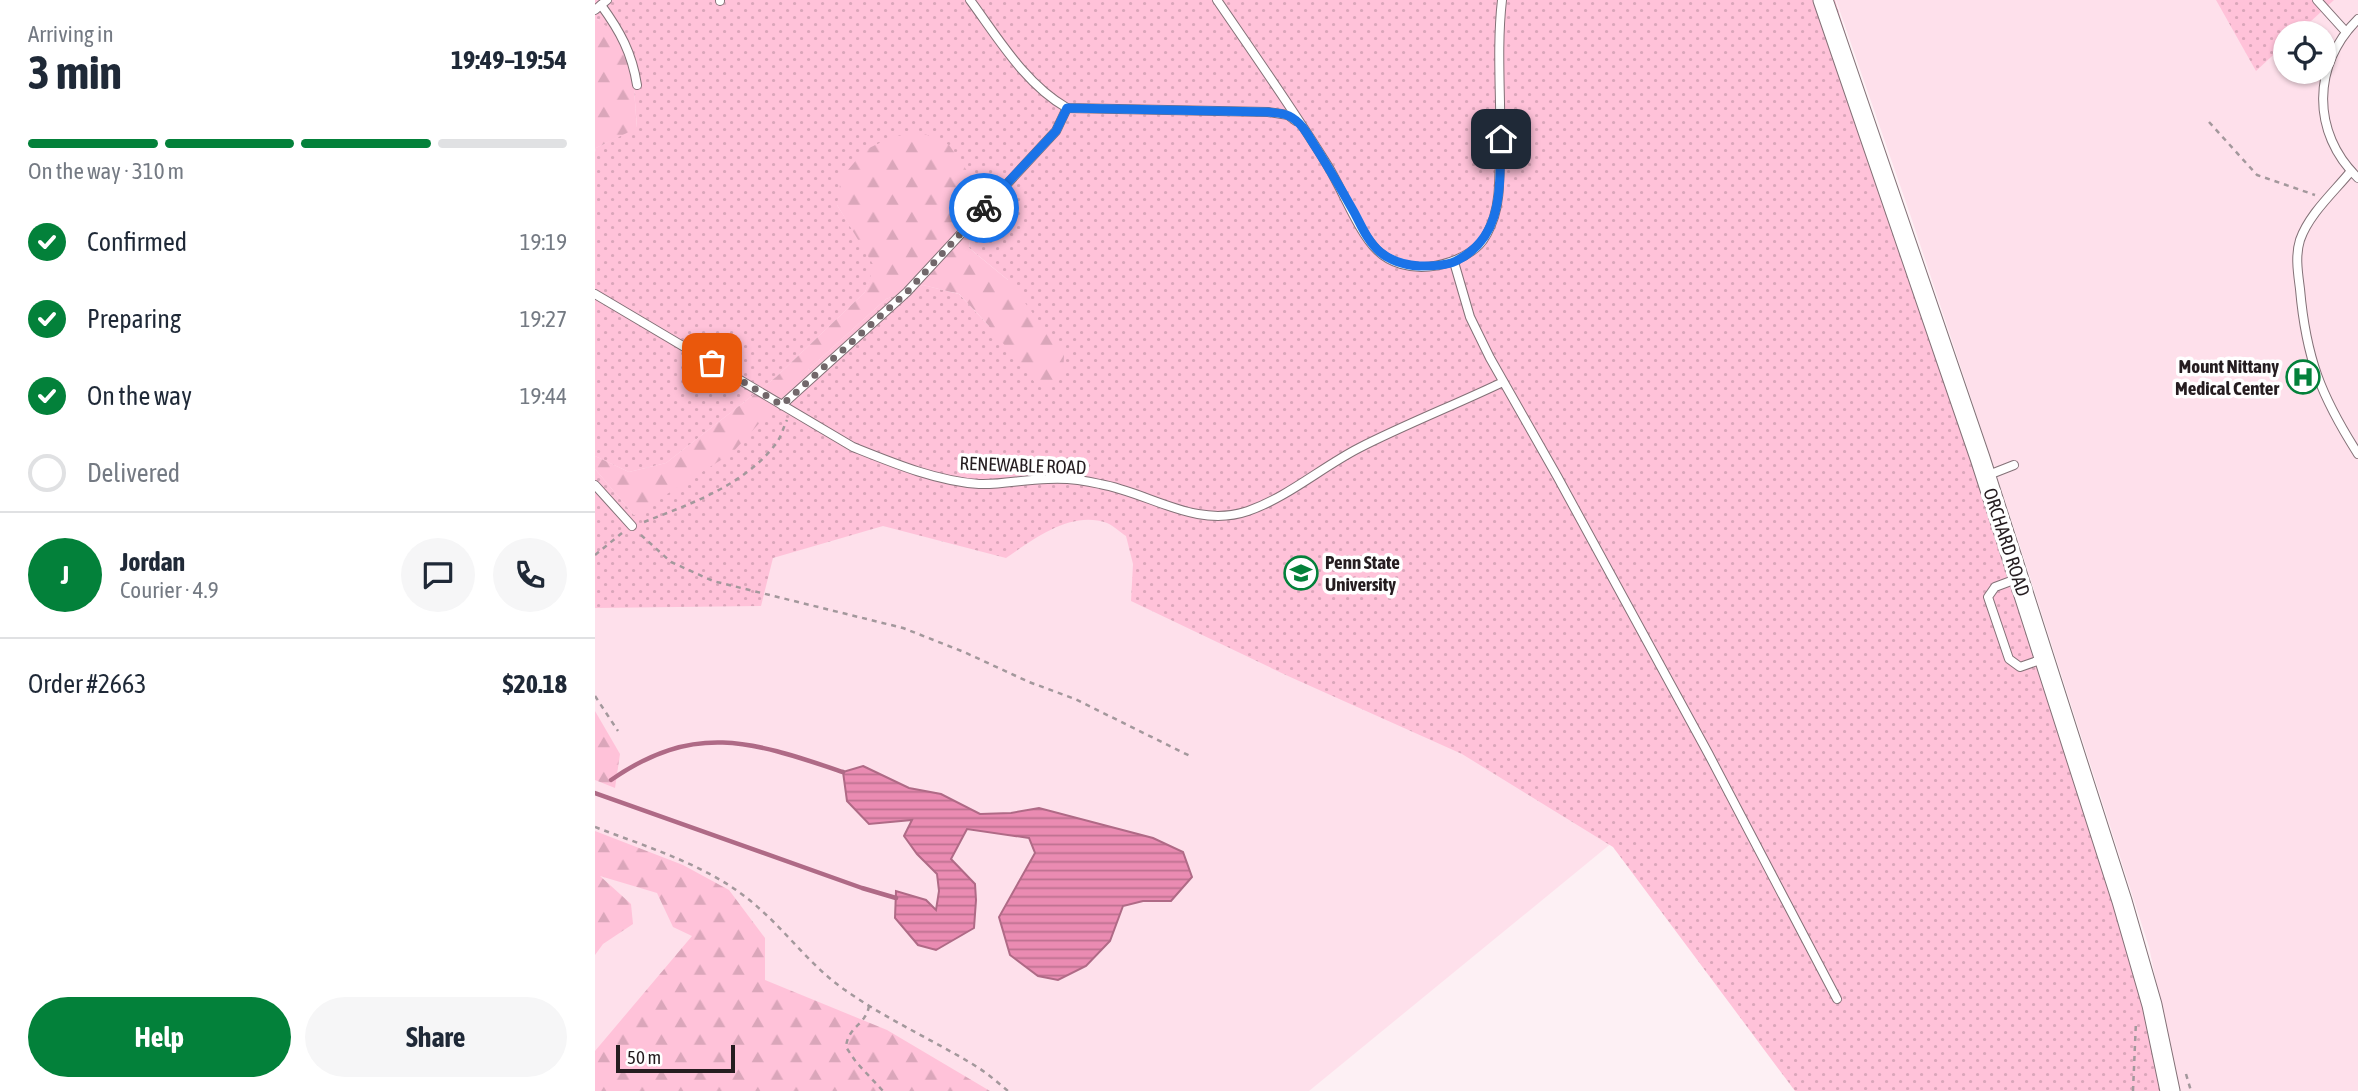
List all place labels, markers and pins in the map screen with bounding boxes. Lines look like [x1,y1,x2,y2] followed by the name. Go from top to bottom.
[1471,109,1531,169] pin
[682,333,742,393] pin
[2175,355,2279,399] place label: Mount Nittany Medical Center
[2284,358,2322,396] hospital icon: Mount Nittany Medical Center
[1325,551,1400,595] place label: Penn State University
[1282,554,1320,592] school or university icon: Penn State University

